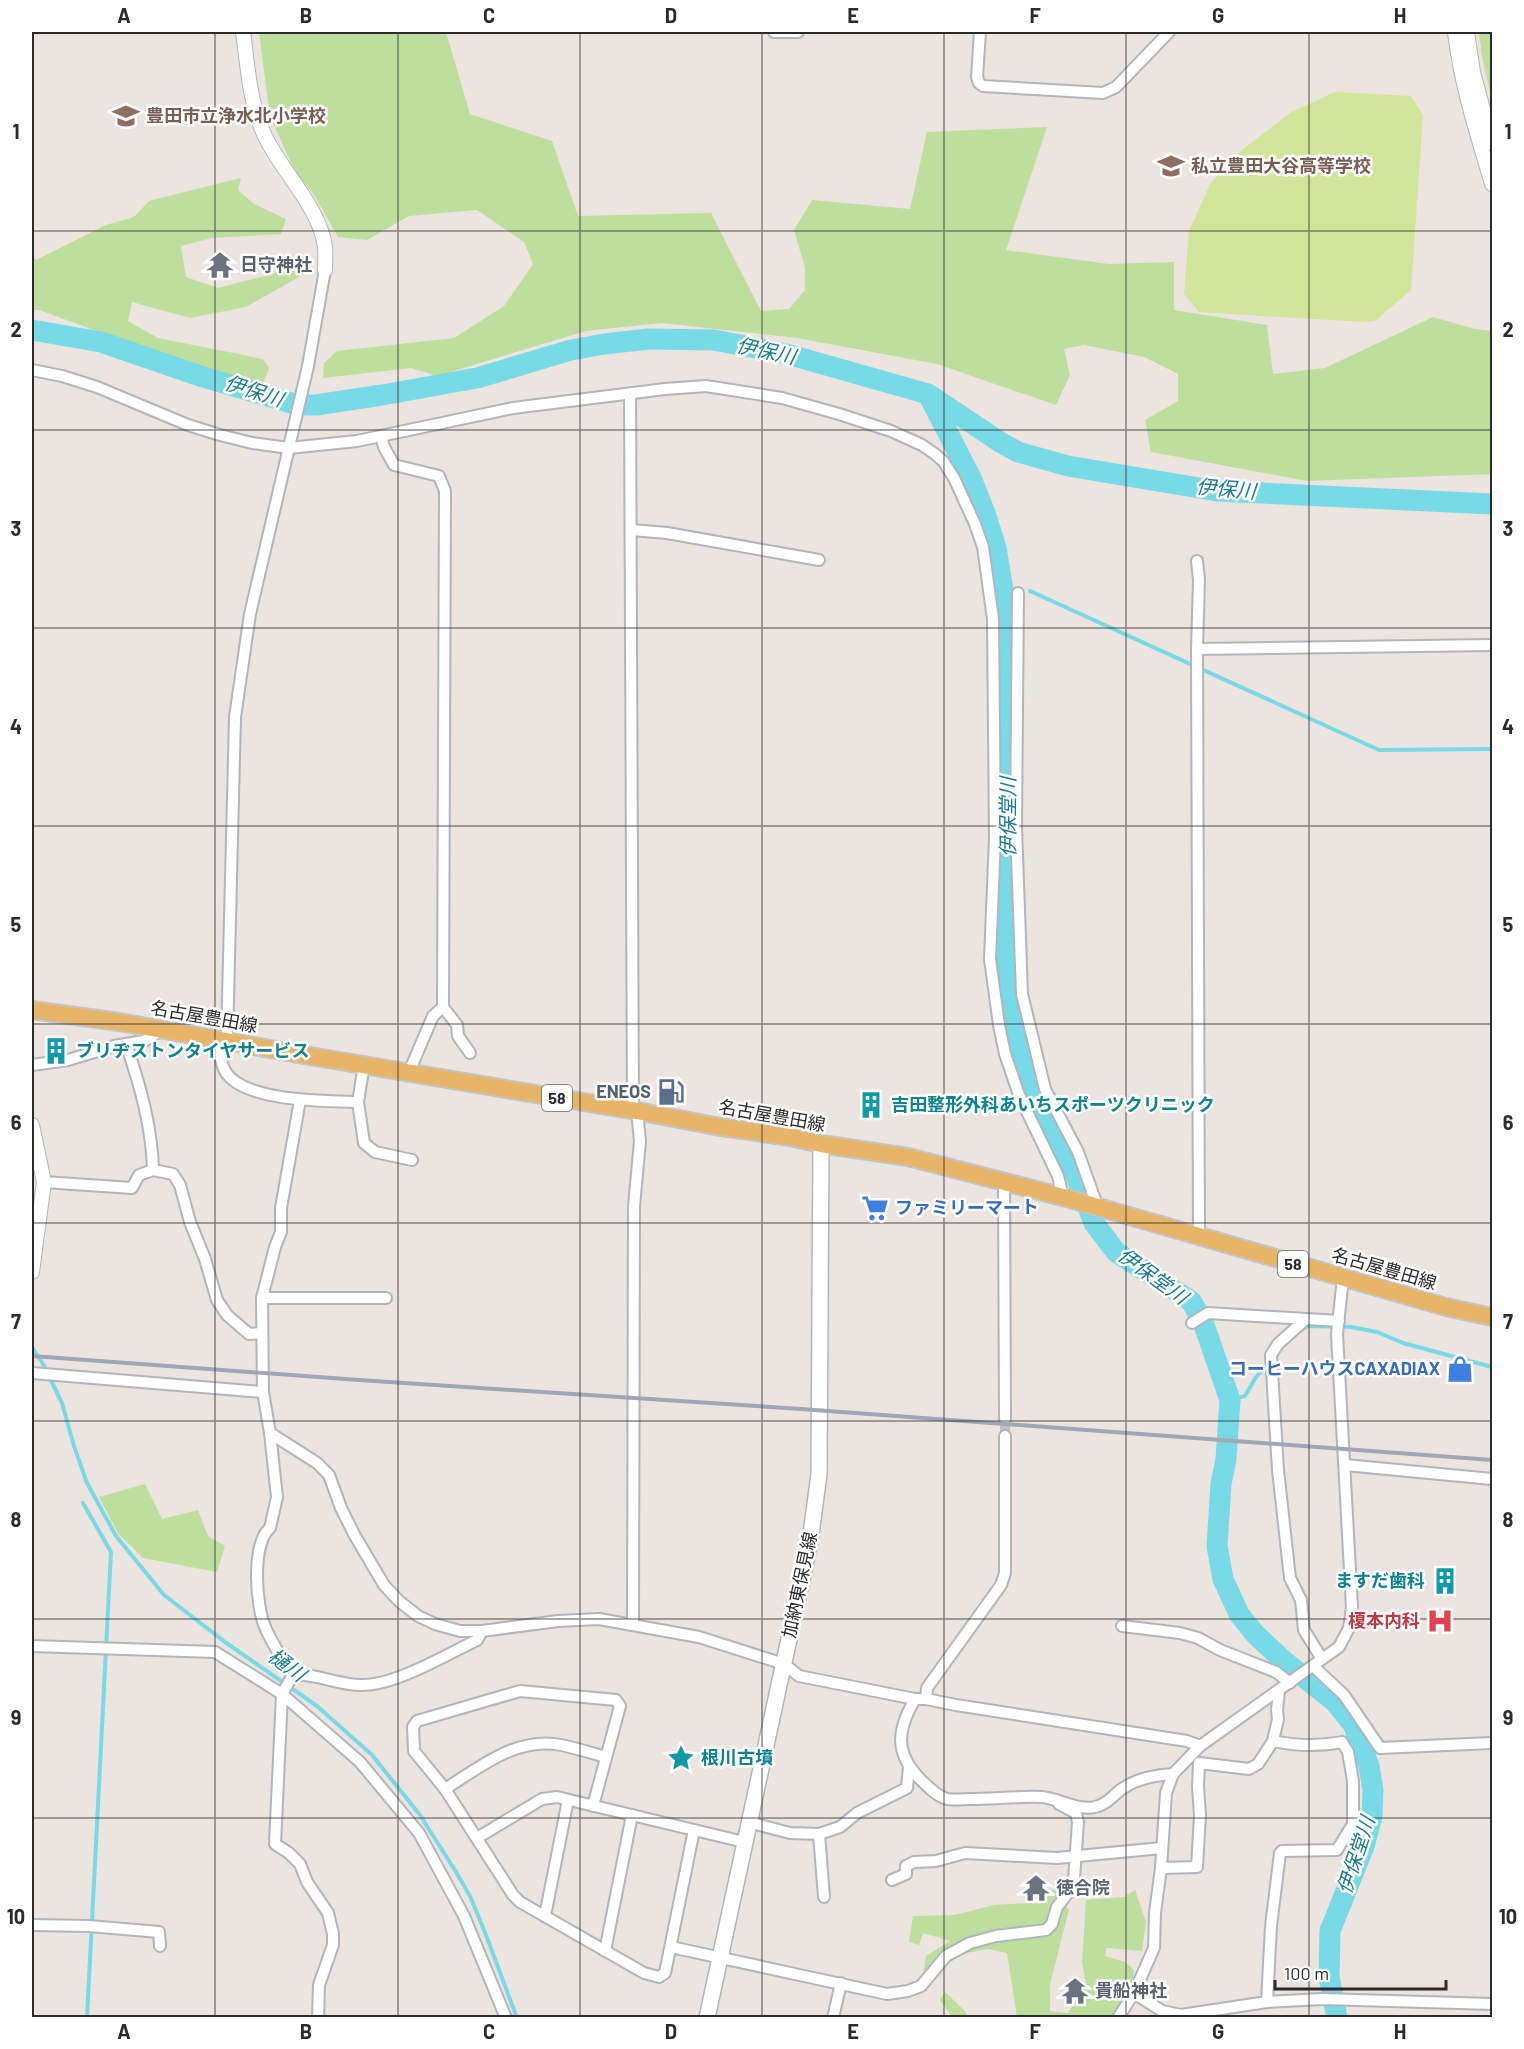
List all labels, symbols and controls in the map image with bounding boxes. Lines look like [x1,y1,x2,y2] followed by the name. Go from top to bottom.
[117,3,131,27] text: A
[300,3,312,27] text: B
[483,3,495,27] text: C
[665,3,677,27] text: D
[847,3,859,27] text: E
[1029,3,1041,27] text: F
[1212,3,1224,27] text: G
[1394,3,1406,27] text: H
[111,101,141,131] school or university icon: 豊田市立浄水北小学校
[146,104,326,126] place label: 豊田市立浄水北小学校
[12,119,20,143] text: 1
[1504,119,1512,143] text: 1
[1156,151,1186,181] school or university icon: 私立豊田大谷高等学校
[1191,154,1371,176] place label: 私立豊田大谷高等学校
[205,250,235,280] temple icon: 日守神社
[240,253,312,275] place label: 日守神社
[10,317,22,341] text: 2
[1502,317,1514,341] text: 2
[734,332,800,368] water label: 伊保川
[222,369,288,411] water label: 伊保川
[1195,473,1259,503] water label: 伊保川
[11,516,21,540] text: 3
[1503,516,1513,540] text: 3
[10,714,22,738] text: 4
[1502,714,1514,738] text: 4
[995,775,1019,857] water label: 伊保堂川
[11,912,22,936] text: 5
[1503,912,1514,936] text: 5
[149,996,259,1036] street label: 名古屋豊田線
[41,1036,71,1066] building icon: ブリヂストンタイヤサービス
[76,1039,309,1061] place label: ブリヂストンタイヤサービス
[656,1077,686,1107] fuel station icon: ENEOS
[596,1080,651,1102] place label: ENEOS
[542,1085,572,1111] road number: 58
[856,1090,886,1120] building icon: 吉田整形外科あいちスポーツクリニック
[891,1093,1215,1115] place label: 吉田整形外科あいちスポーツクリニック
[717,1095,827,1135] street label: 名古屋豊田線
[11,1110,22,1134] text: 6
[1503,1110,1514,1134] text: 6
[860,1193,890,1223] supermarket icon: ファミリーマート
[895,1196,1039,1218] place label: ファミリーマート
[1114,1242,1195,1310] water label: 伊保堂川
[1329,1243,1439,1293] street label: 名古屋豊田線
[1278,1251,1308,1277] road number: 58
[11,1309,21,1333] text: 7
[1503,1309,1513,1333] text: 7
[1445,1354,1475,1384] shop icon: コーヒーハウスCAXADIAX
[1229,1357,1440,1379] place label: コーヒーハウスCAXADIAX
[11,1507,22,1531] text: 8
[1503,1507,1514,1531] text: 8
[777,1530,821,1640] street label: 加納東保見線
[1430,1566,1460,1596] building icon: ますだ歯科
[1335,1569,1425,1591] place label: ますだ歯科
[1425,1606,1455,1636] hospital icon: 榎本内科
[1348,1609,1420,1631] place label: 榎本内科
[264,1643,312,1687] water label: 樋川
[11,1705,21,1729] text: 9
[1503,1705,1513,1729] text: 9
[666,1743,696,1773] place icon: 根川古墳
[701,1746,773,1768] place label: 根川古墳
[1331,1811,1379,1896] water label: 伊保堂川
[1021,1873,1051,1903] temple icon: 徳合院
[1056,1876,1110,1898] place label: 徳合院
[7,1904,25,1928] text: 10
[1499,1904,1517,1928] text: 10
[1275,1953,1446,1991] scale bar
[1284,1962,1329,1984] text: 100 m
[1060,1976,1090,2006] temple icon: 貴船神社
[1095,1979,1167,2001] place label: 貴船神社
[117,2019,131,2043] text: A
[300,2019,312,2043] text: B
[483,2019,495,2043] text: C
[665,2019,677,2043] text: D
[847,2019,859,2043] text: E
[1029,2019,1041,2043] text: F
[1212,2019,1224,2043] text: G
[1394,2019,1406,2043] text: H

